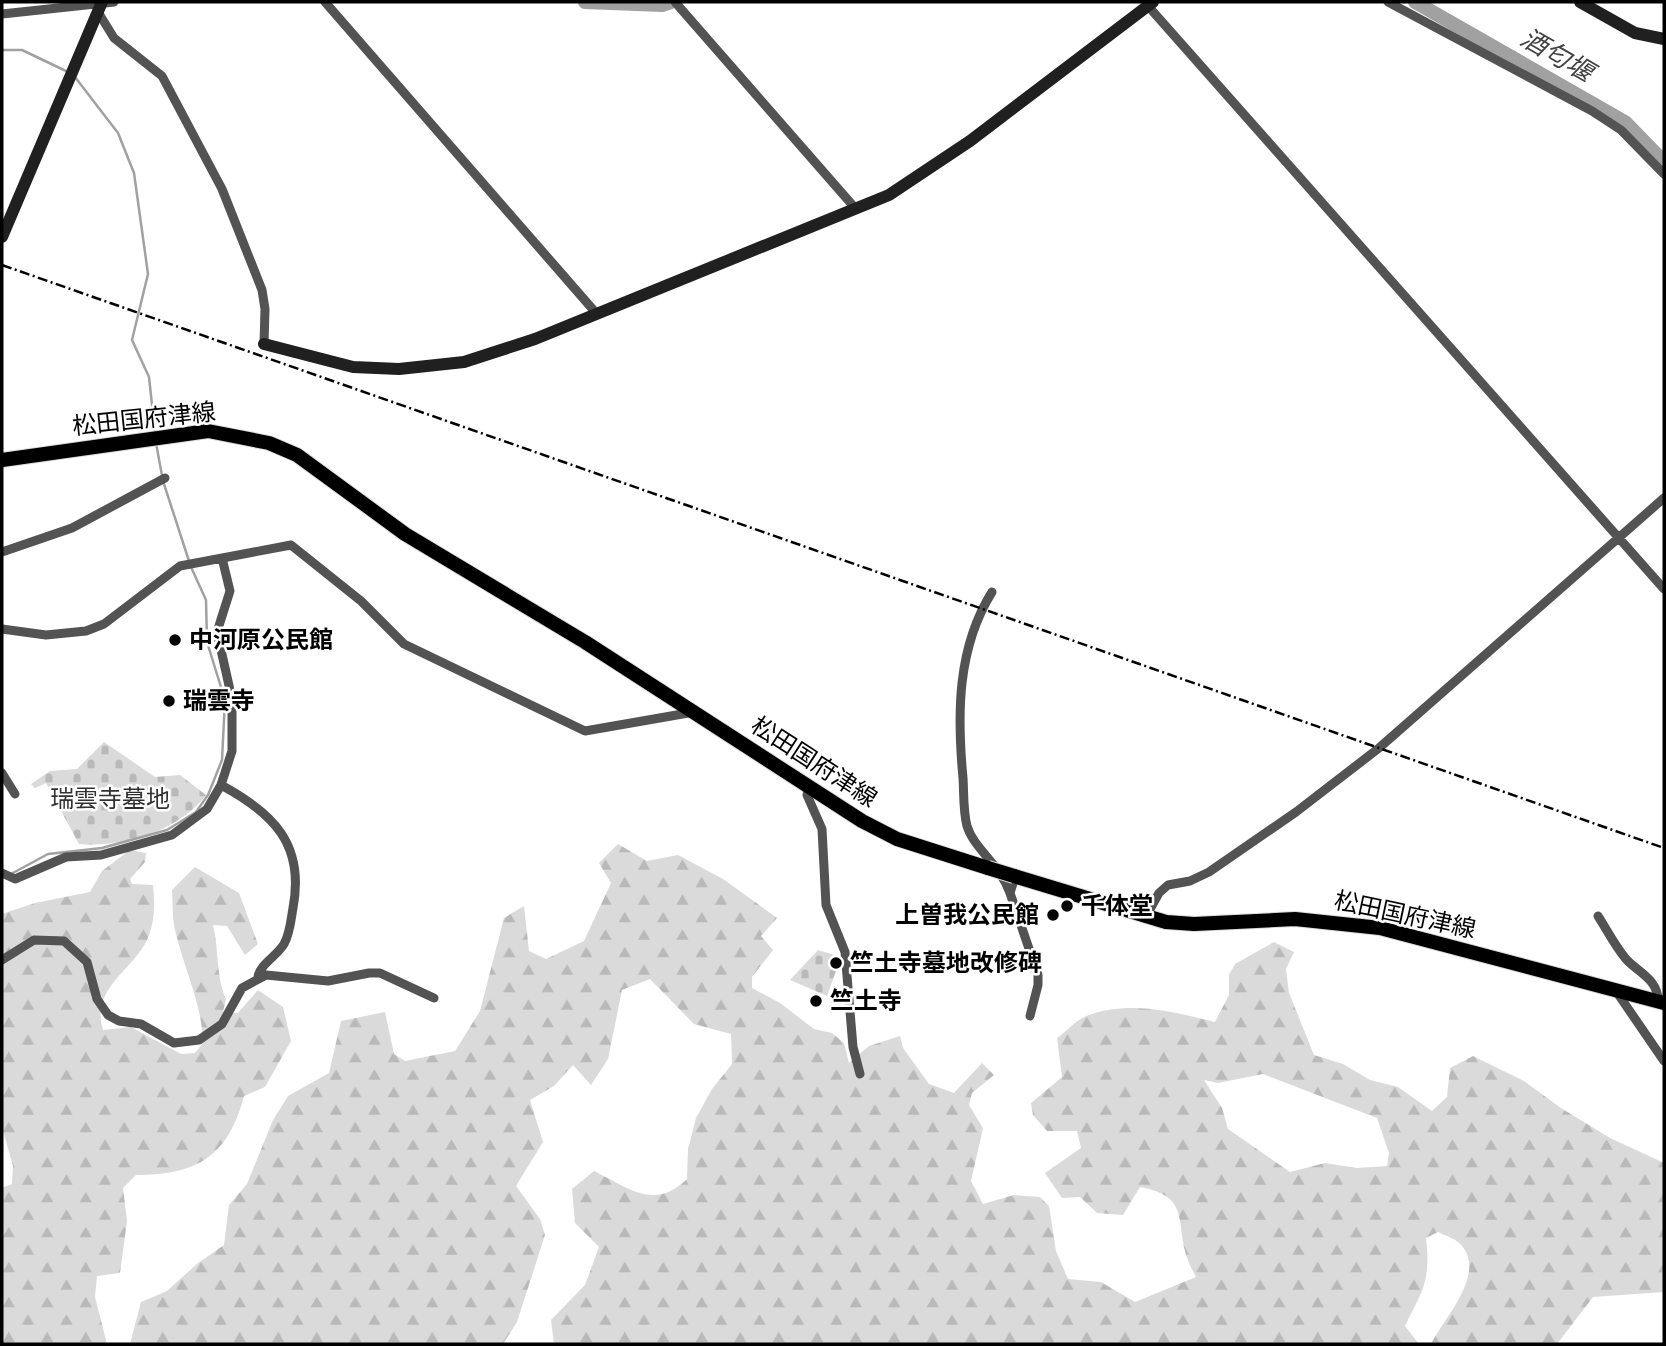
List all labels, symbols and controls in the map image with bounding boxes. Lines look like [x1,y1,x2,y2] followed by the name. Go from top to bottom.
[1515,20,1603,90] water label: 酒匂堰
[71,395,217,441] street label: 松田国府津線
[189,623,333,655] place label: 中河原公民館
[167,632,183,648] marker: 中河原公民館
[183,684,255,716] place label: 瑞雲寺
[161,693,177,709] marker: 瑞雲寺
[745,709,884,814] street label: 松田国府津線
[50,782,170,814] park label: 瑞雲寺墓地
[1331,883,1479,945] street label: 松田国府津線
[1081,889,1153,921] place label: 千体堂
[895,898,1039,930] place label: 上曽我公民館
[1059,898,1075,914] marker: 千体堂
[1045,907,1061,923] marker: 上曽我公民館
[850,946,1042,978] place label: 竺土寺墓地改修碑
[828,955,844,971] marker: 竺土寺墓地改修碑
[830,984,902,1016] place label: 竺土寺
[808,993,824,1009] marker: 竺土寺

